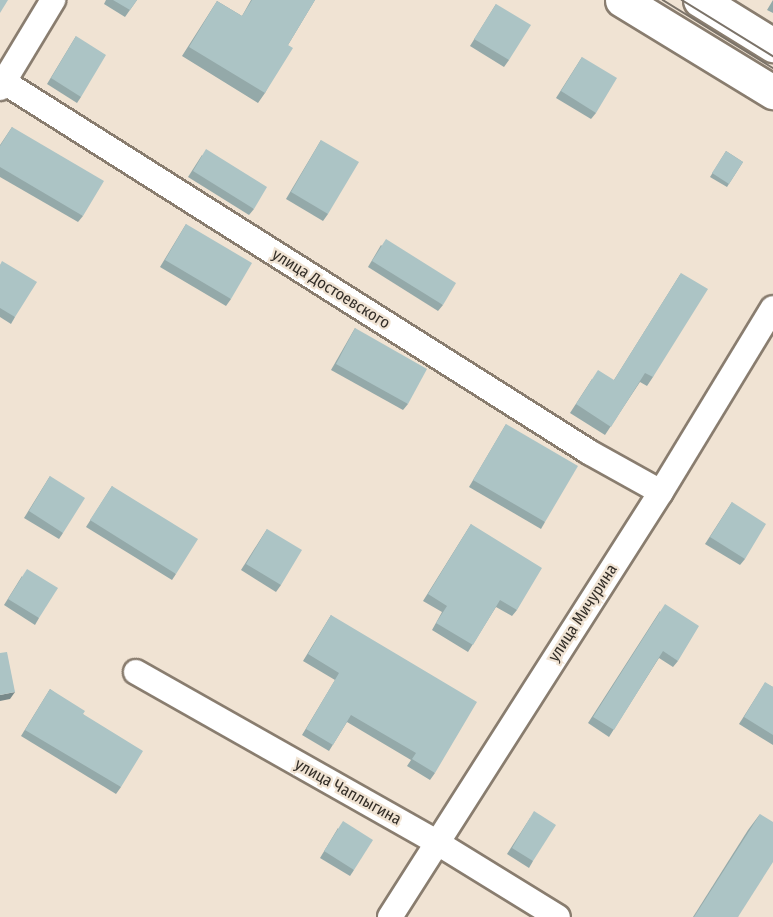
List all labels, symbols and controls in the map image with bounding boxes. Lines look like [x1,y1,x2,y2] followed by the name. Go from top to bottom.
[269,245,393,333] street label: улица Достоевского
[544,561,622,665] street label: улица Мичурина
[291,755,405,829] street label: улица Чаплыгина

